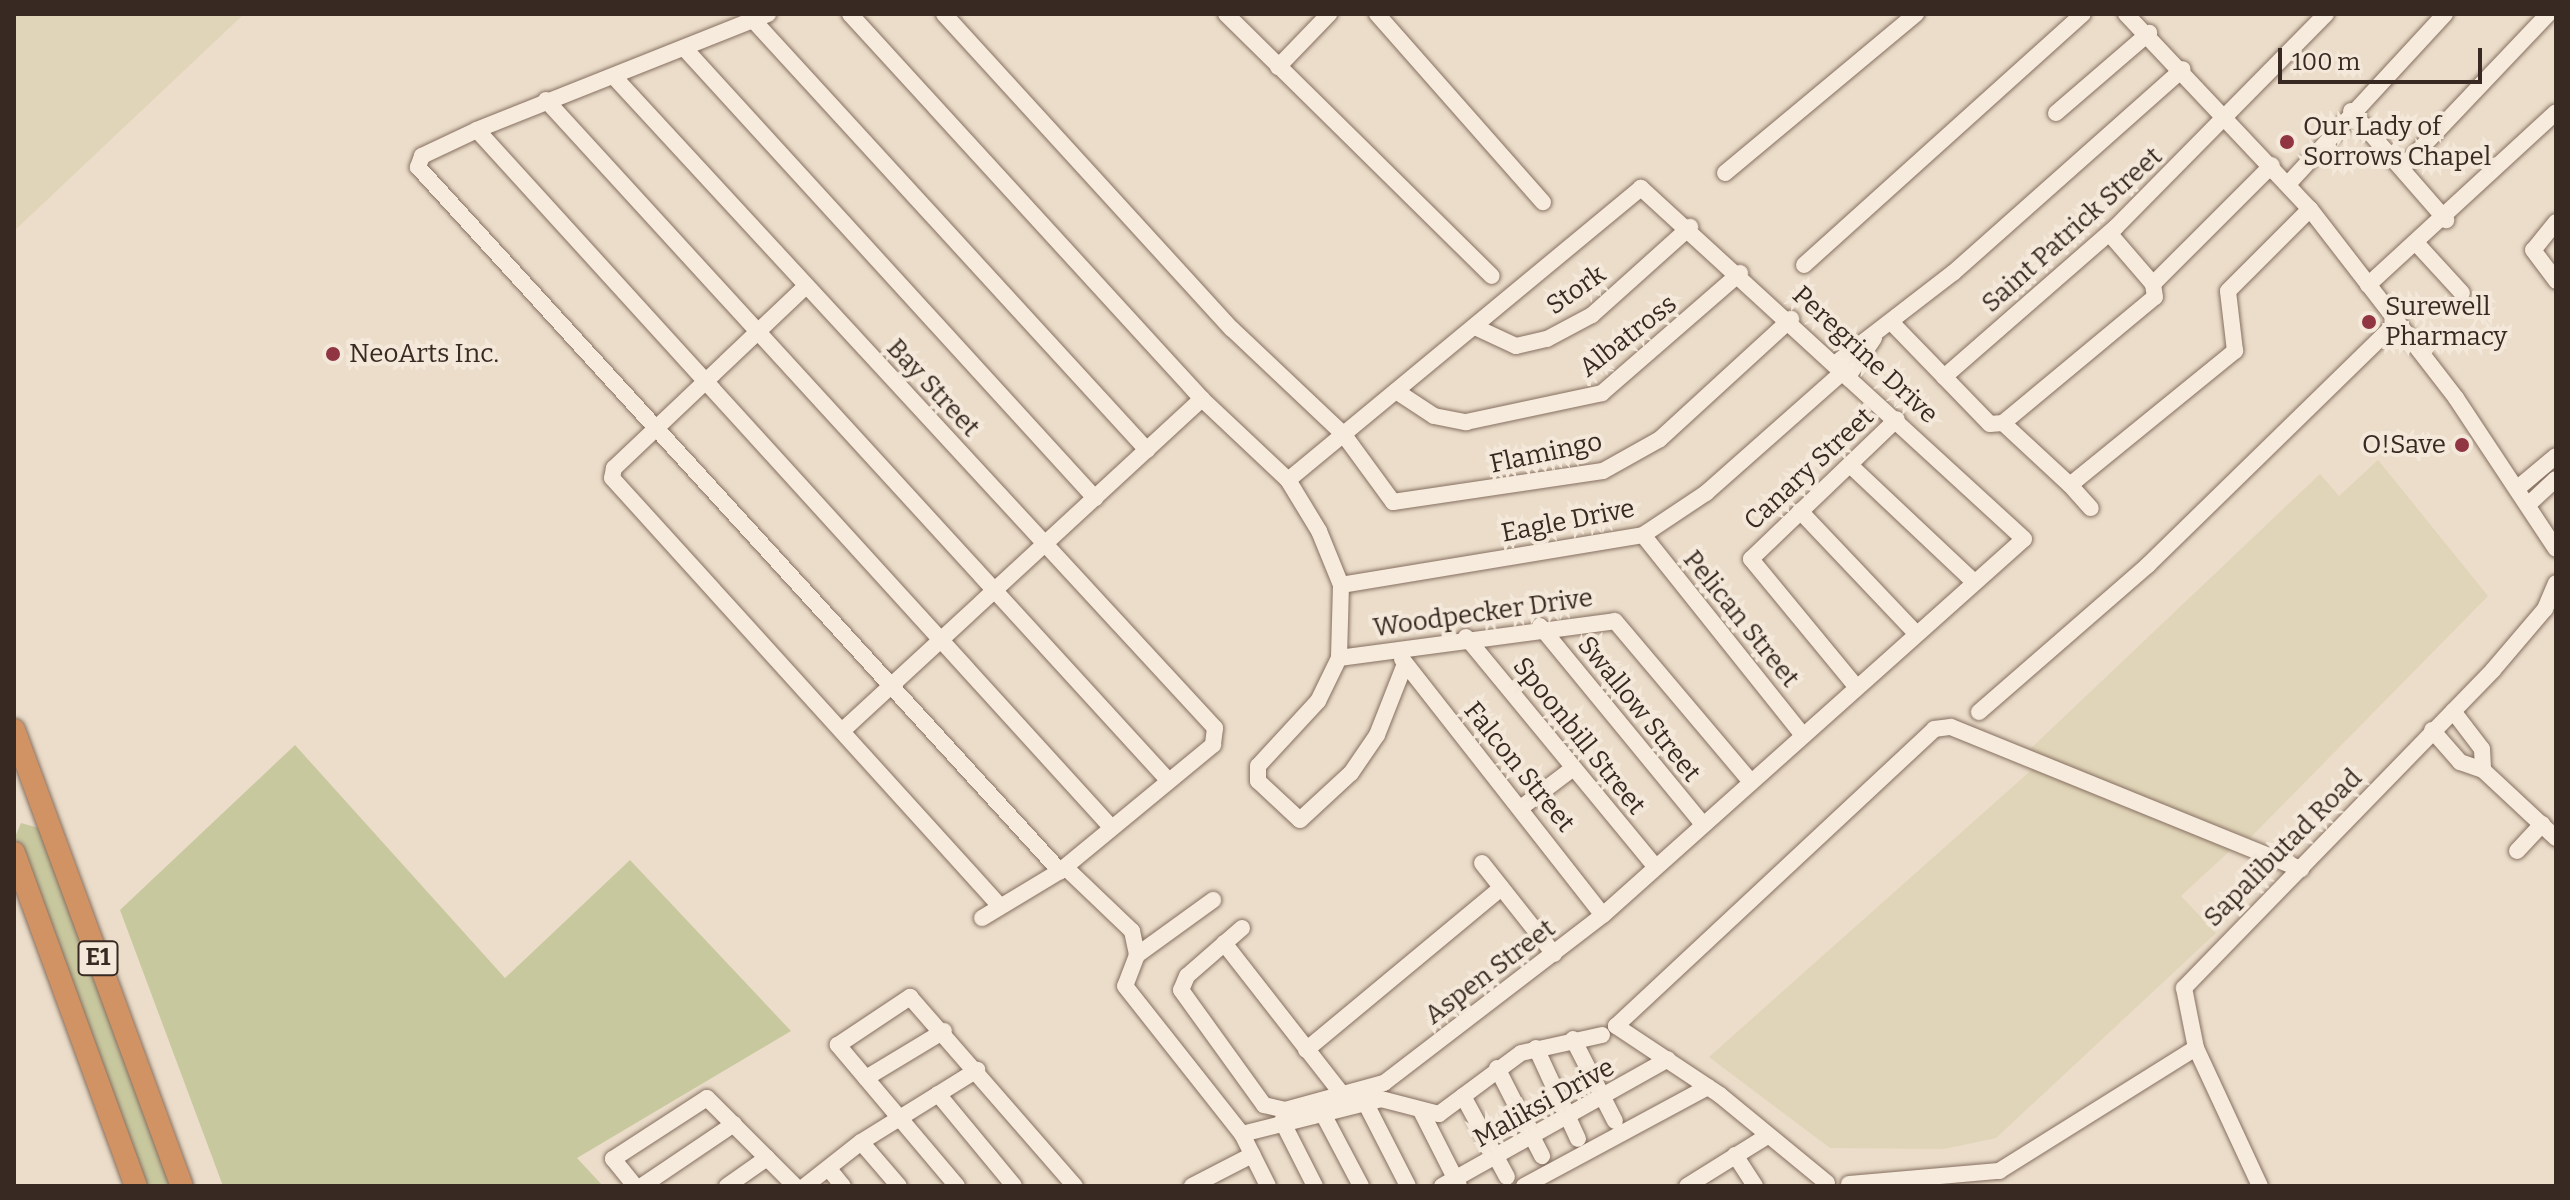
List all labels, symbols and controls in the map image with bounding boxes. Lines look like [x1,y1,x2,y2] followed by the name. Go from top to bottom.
[2282,32,2486,82] scale bar
[2292,48,2360,76] text: 100 m
[2303,111,2491,172] place label: Our Lady of Sorrows Chapel
[2278,133,2296,151] marker: Our Lady of Sorrows Chapel
[1975,141,2169,319] street label: Saint Patrick Street
[1540,259,1612,321] street label: Stork
[1786,280,1944,430] street label: Peregrine Drive
[1573,288,1683,384] street label: Albatross
[2385,291,2507,352] place label: Surewell Pharmacy
[2360,313,2378,331] marker: Surewell Pharmacy
[880,333,986,443] street label: Bay Street
[349,338,499,370] place label: NeoArts Inc.
[324,345,342,363] marker: NeoArts Inc.
[1738,401,1880,537] street label: Canary Street
[1487,426,1605,480] street label: Flamingo
[2362,429,2446,461] place label: O!Save
[2453,436,2471,454] marker: O!Save
[1499,493,1637,549] street label: Eagle Drive
[1676,544,1806,694] street label: Pelican Street
[1371,582,1595,644] street label: Woodpecker Drive
[1571,630,1707,788] street label: Swallow Street
[1506,651,1652,821] street label: Spoonbill Street
[1457,696,1581,838] street label: Falcon Street
[2198,763,2368,933] street label: Sapalibutad Road
[1419,913,1561,1031] street label: Aspen Street
[76,938,120,978] road number: E1
[1468,1052,1620,1154] street label: Maliksi Drive

